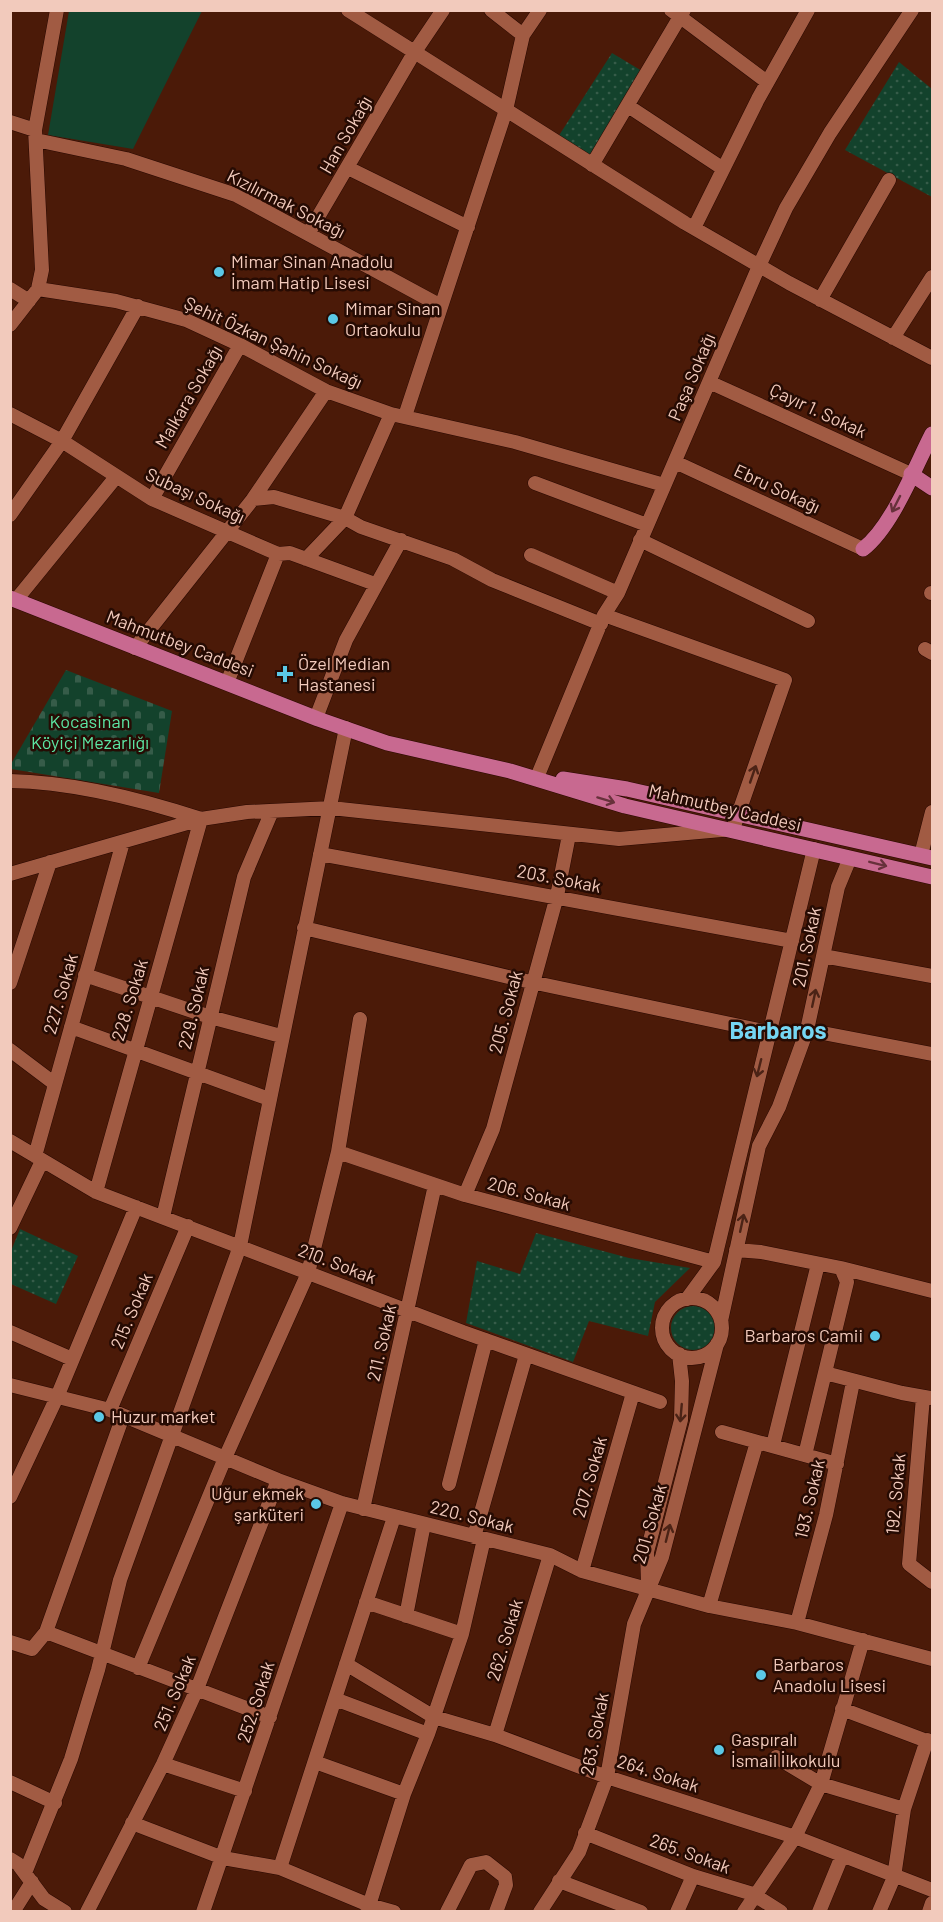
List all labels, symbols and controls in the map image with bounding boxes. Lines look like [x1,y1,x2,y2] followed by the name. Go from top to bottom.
[314,92,376,177] street label: Han Sokağı
[224,164,349,242] street label: Kızılırmak Sokağı
[231,250,393,293] place label: Mimar Sinan Anadolu İmam Hatip Lisesi
[212,265,226,279] marker: Mimar Sinan Anadolu İmam Hatip Lisesi
[181,291,366,393] street label: Şehit Özkan Şahin Sokağı
[345,297,440,340] place label: Mimar Sinan Ortaokulu
[326,312,340,326] marker: Mimar Sinan Ortaokulu
[663,329,719,424] street label: Paşa Sokağı
[150,341,227,452] street label: Malkara Sokağı
[766,378,870,442] street label: Çayır 1. Sokak
[731,459,824,518] street label: Ebru Sokağı
[142,462,249,528] street label: Subaşı Sokağı
[889,495,901,513] one-way arrow
[104,605,257,681] street label: Mahmutbey Caddesi
[298,652,390,695] place label: Özel Median Hastanesi
[276,665,294,683] marker: Özel Median Hastanesi
[31,710,149,753] park label: Kocasinan Köyiçi Mezarlığı
[748,765,759,784] one-way arrow
[647,779,804,835] street label: Mahmutbey Caddesi
[596,795,615,806] one-way arrow
[515,859,603,897] street label: 203. Sokak
[868,859,887,871] one-way arrow
[787,905,825,989] street label: 201. Sokak
[38,951,82,1037] street label: 227. Sokak
[106,956,152,1043] street label: 228. Sokak
[173,964,213,1052] street label: 229. Sokak
[483,968,527,1056] street label: 205. Sokak
[809,989,820,1008] one-way arrow
[729,1015,827,1044] district label: Barbaros
[753,1059,764,1078] one-way arrow
[485,1171,573,1215] street label: 206. Sokak
[737,1213,748,1233] one-way arrow
[295,1238,380,1288] street label: 210. Sokak
[105,1269,157,1352] street label: 215. Sokak
[362,1302,401,1383] street label: 211. Sokak
[744,1324,863,1346] place label: Barbaros Camii
[868,1329,882,1343] marker: Barbaros Camii
[675,1402,686,1422] one-way arrow
[111,1405,216,1427] place label: Huzur market
[92,1410,106,1424] marker: Huzur market
[567,1434,611,1520] street label: 207. Sokak
[881,1452,910,1535] street label: 192. Sokak
[789,1457,829,1541] street label: 193. Sokak
[627,1481,671,1566] street label: 201. Sokak
[211,1482,304,1525] place label: Uğur ekmek şarküteri
[428,1495,516,1537] street label: 220. Sokak
[309,1497,323,1511] marker: Uğur ekmek şarküteri
[663,1524,675,1543] one-way arrow
[481,1596,527,1683] street label: 262. Sokak
[148,1651,200,1734] street label: 251. Sokak
[773,1653,886,1696] place label: Barbaros Anadolu Lisesi
[232,1658,279,1745] street label: 252. Sokak
[754,1668,768,1682] marker: Barbaros Anadolu Lisesi
[575,1690,613,1777] street label: 263. Sokak
[731,1728,841,1771] place label: Gaspıralı İsmail İlkokulu
[712,1743,726,1757] marker: Gaspıralı İsmail İlkokulu
[615,1749,702,1797] street label: 264. Sokak
[647,1828,734,1878] street label: 265. Sokak

